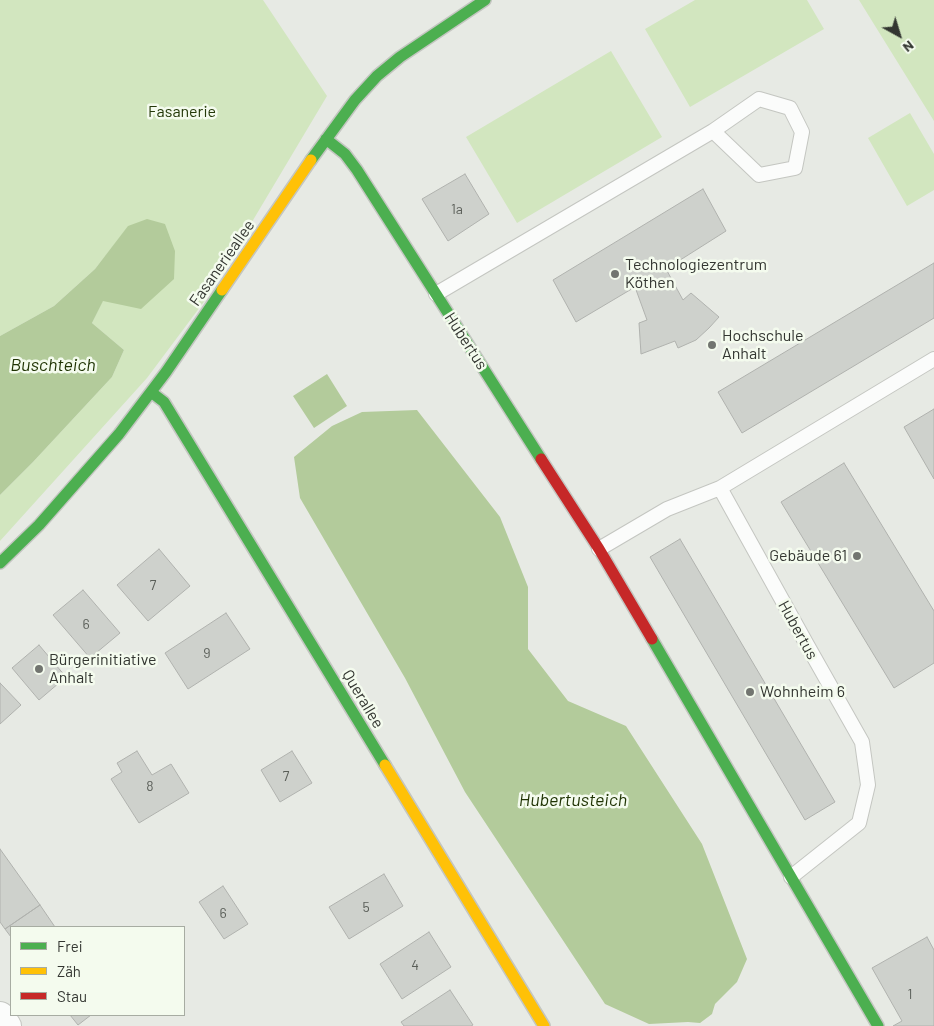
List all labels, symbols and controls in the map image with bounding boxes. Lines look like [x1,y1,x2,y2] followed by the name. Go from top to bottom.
[874,10,924,60] north arrow
[900,38,918,57] text: N
[148,102,216,122] park label: Fasanerie
[451,201,463,217] house number: 1a
[185,216,259,310] street label: Fasanerieallee
[625,255,767,293] place label: Technologiezentrum Köthen
[609,268,621,280] marker: Technologiezentrum Köthen
[440,309,492,373] street label: Hubertus
[722,326,804,364] place label: Hochschule Anhalt
[706,339,718,351] marker: Hochschule Anhalt
[10,354,96,376] water label: Buschteich
[769,546,847,566] place label: Gebäude 61
[851,550,863,562] marker: Gebäude 61
[150,577,156,593] house number: 7
[774,597,822,663] street label: Hubertus
[82,616,90,632] house number: 6
[203,645,211,661] house number: 9
[49,650,157,688] place label: Bürgerinitiative Anhalt
[33,663,45,675] marker: Bürgerinitiative Anhalt
[338,666,388,732] street label: Querallee
[760,682,845,702] place label: Wohnheim 6
[744,686,756,698] marker: Wohnheim 6
[283,768,289,784] house number: 7
[146,778,154,794] house number: 8
[519,789,627,811] water label: Hubertusteich
[362,899,370,915] house number: 5
[219,905,227,921] house number: 6
[10,926,185,1016] legend
[57,937,83,955] text: Frei
[411,957,419,973] house number: 4
[57,962,81,980] text: Zäh
[908,986,912,1002] house number: 1
[57,987,87,1005] text: Stau

